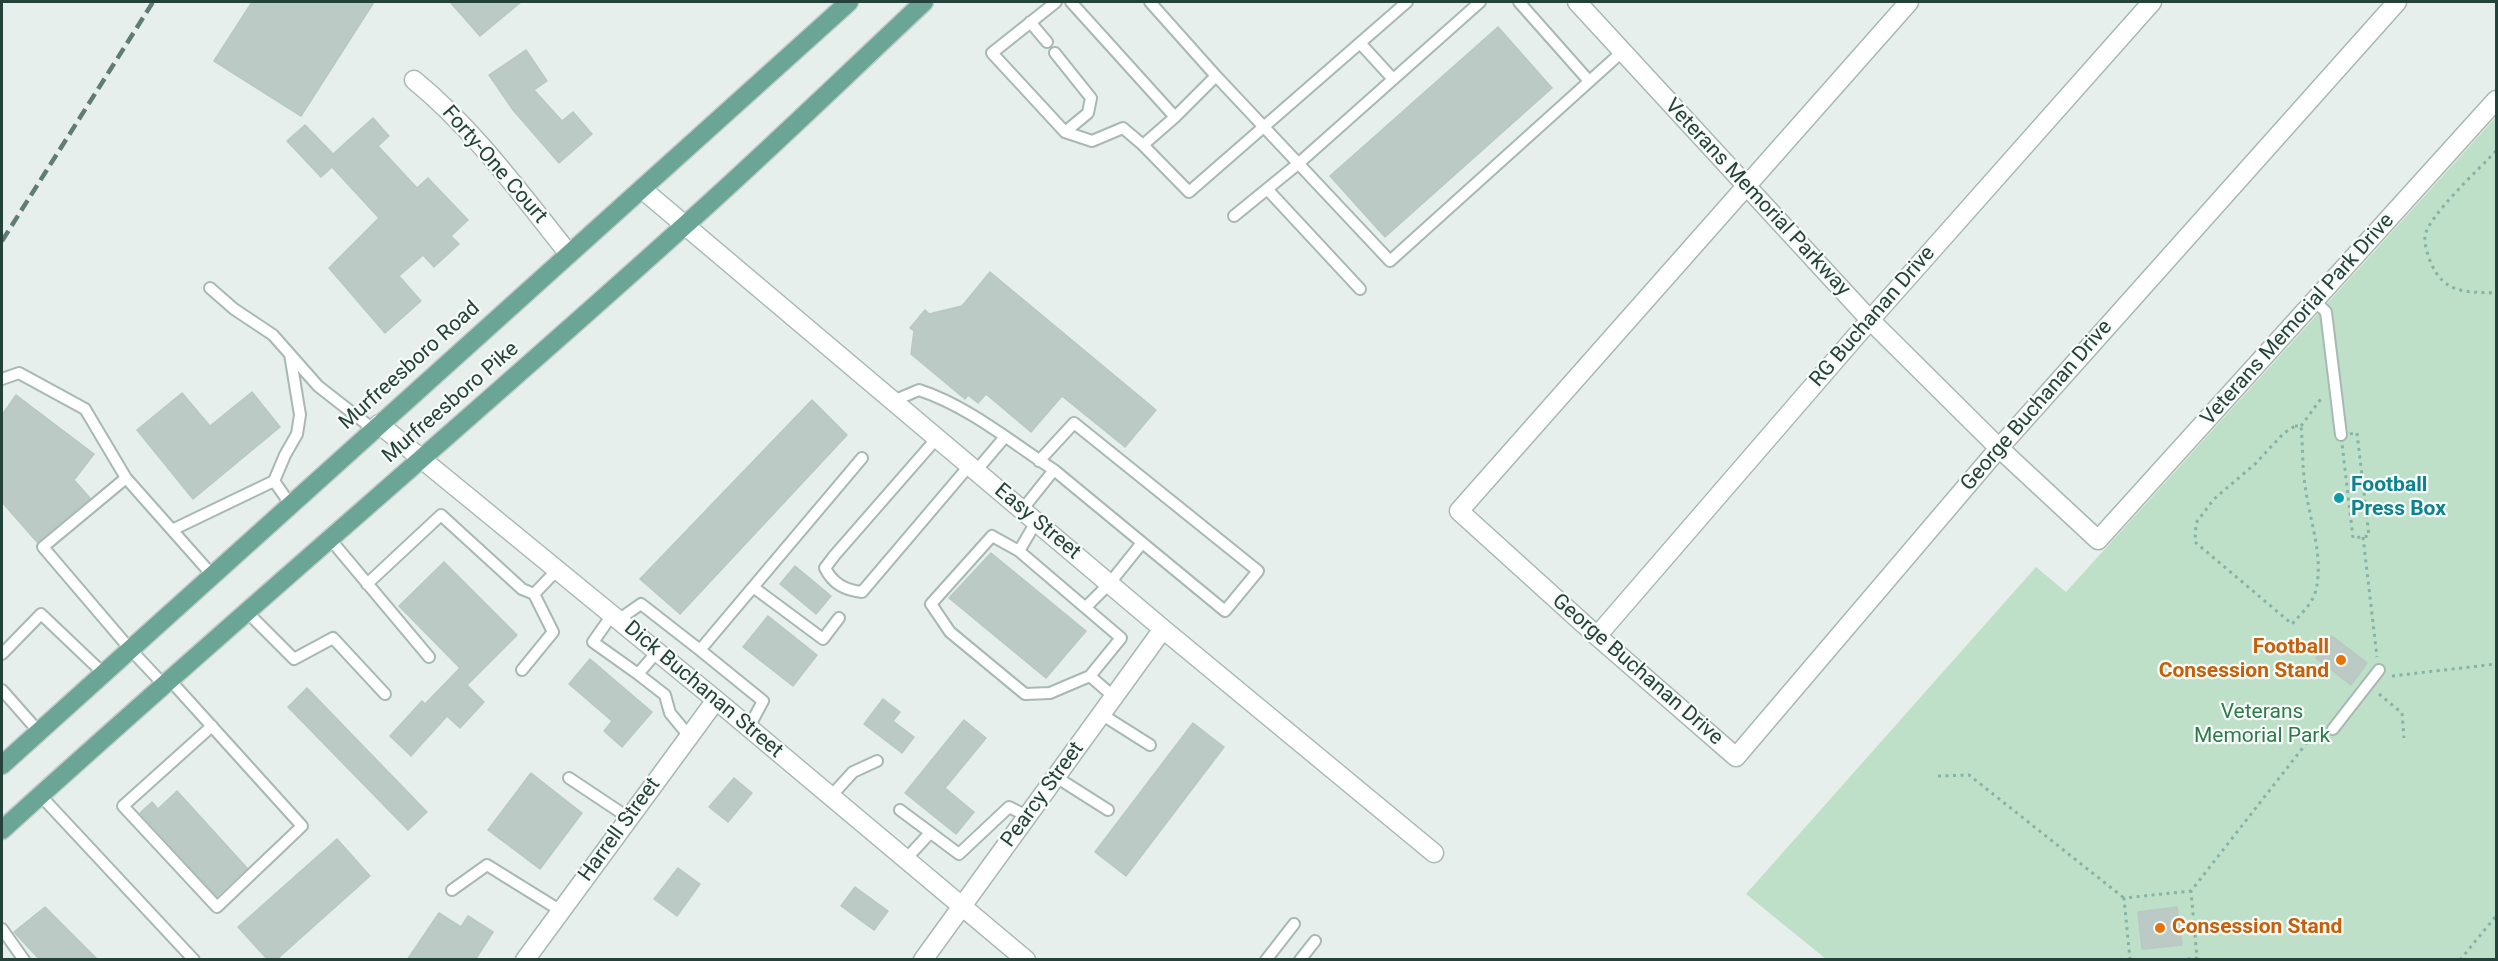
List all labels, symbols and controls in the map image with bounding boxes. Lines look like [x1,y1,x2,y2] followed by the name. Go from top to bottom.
[1659,94,1855,302] street label: Veterans Memorial Parkway
[436,101,552,229] street label: Forty-One Court
[2196,209,2400,431] street label: Veterans Memorial Park Drive
[1805,242,1941,392] street label: RG Buchanan Drive
[334,296,486,436] street label: Murfreesboro Road
[1956,315,2118,497] street label: George Buchanan Drive
[378,337,524,469] street label: Murfreesboro Pike
[2351,473,2446,523] place label: Football Press Box
[989,479,1085,565] street label: Easy Street
[2332,491,2346,505] marker: Football Press Box
[1546,589,1728,751] street label: George Buchanan Drive
[618,616,788,764] street label: Dick Buchanan Street
[2159,635,2329,685] place label: Football Consession Stand
[2334,653,2348,667] marker: Football Consession Stand
[2194,700,2330,750] park label: Veterans Memorial Park
[996,737,1090,853] street label: Pearcy Street
[574,773,666,887] street label: Harrell Street
[2172,915,2342,941] place label: Consession Stand
[2153,921,2167,935] marker: Consession Stand

